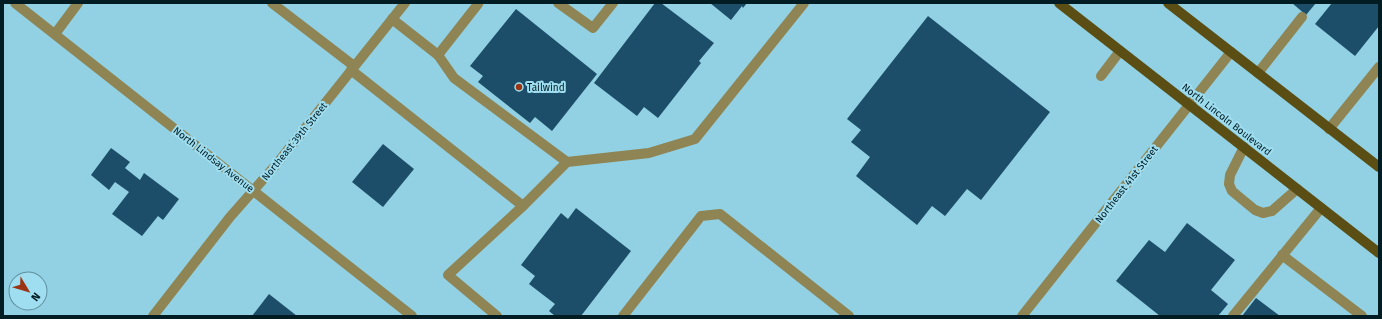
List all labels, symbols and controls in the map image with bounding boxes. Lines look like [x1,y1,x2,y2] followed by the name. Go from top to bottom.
[1179,81,1273,158] street label: North Lincoln Boulevard
[514,82,524,92] marker: Tailwind
[527,82,565,94] place label: Tailwind
[260,100,330,183] street label: Northeast 39th Street
[171,125,256,195] street label: North Lindsay Avenue
[1093,143,1161,226] street label: Northeast 41st Street
[8,271,48,311] north arrow
[28,290,43,304] text: N

